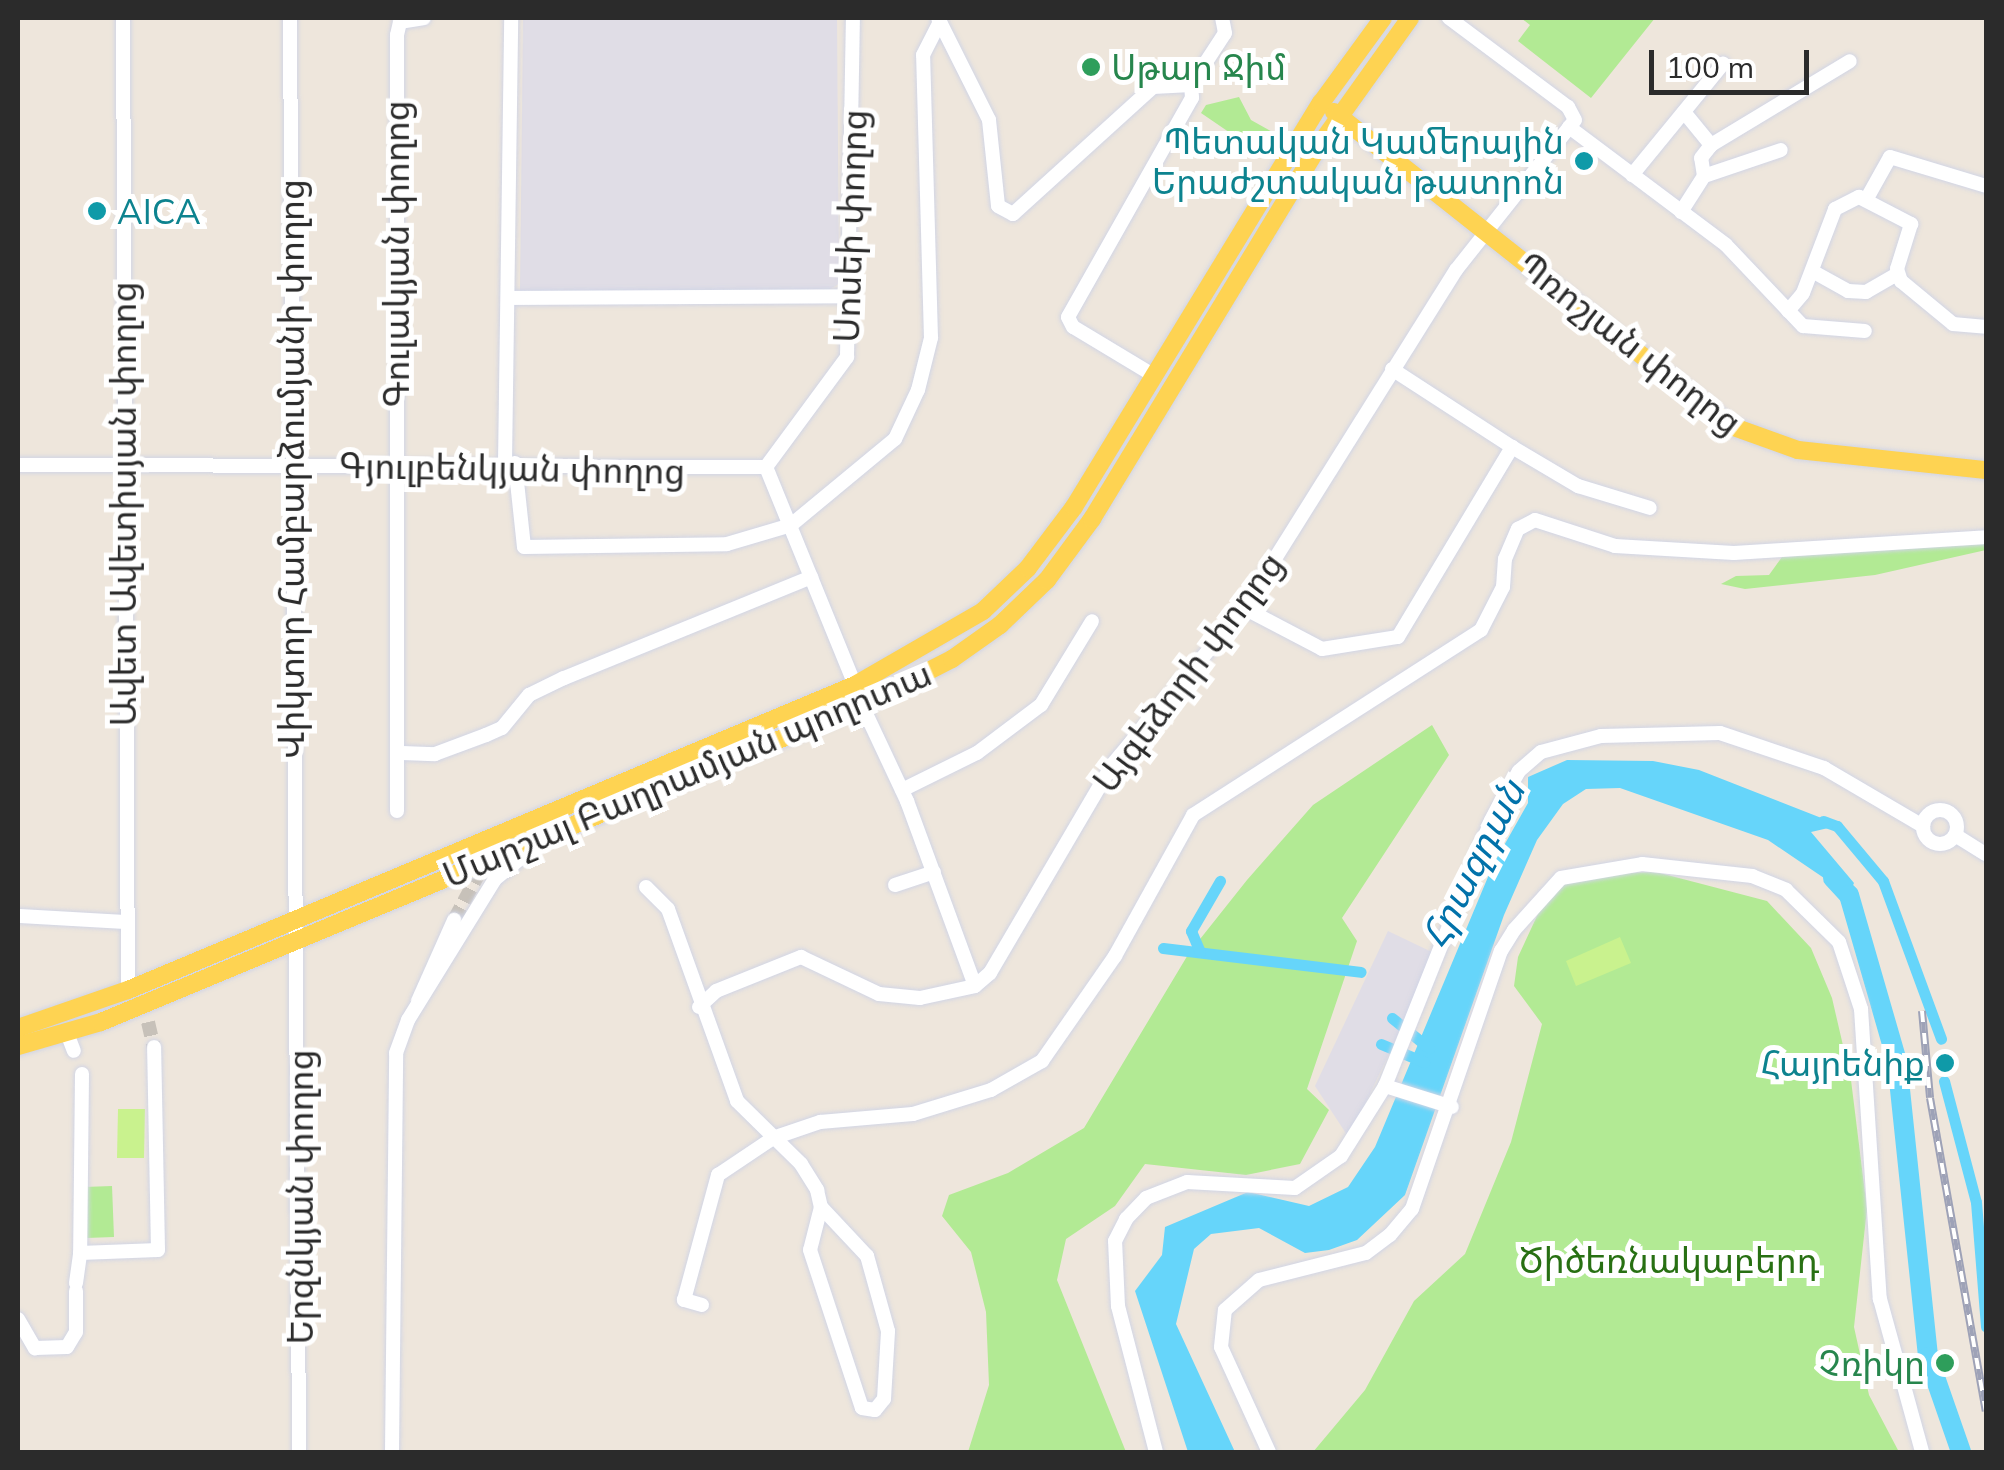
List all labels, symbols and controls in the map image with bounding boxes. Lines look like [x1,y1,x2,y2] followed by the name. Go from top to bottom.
[1654,30,1814,92] scale bar
[1111,46,1286,88] place label: Սթար Ջիմ
[1666,48,1754,86] text: 100 m
[1080,56,1102,78] marker: Սթար Ջիմ
[375,100,417,408] street label: Գուլակյան փողոց
[825,109,875,343] street label: Սոսեի փողոց
[1152,120,1564,202] place label: Պետական Կամերային Երաժշտական թատրոն
[1573,150,1595,172] marker: Պետական Կամերային Երաժշտական թատրոն
[270,179,312,759] street label: Վիկտոր Համբարձումյանի փողոց
[117,190,201,232] place label: AICA
[86,200,108,222] marker: AICA
[1510,243,1750,443] street label: Պռոշյան փողոց
[102,282,144,726] street label: Ավետ Ավետիսյան փողոց
[338,444,686,492] street label: Գյուլբենկյան փողոց
[1084,544,1292,800] street label: Այգեձորի փողոց
[436,652,938,896] street label: Մարշալ Բաղրամյան պողոտա
[1411,773,1535,955] water label: Հրազդան
[1761,1042,1925,1084] place label: Հայրենիք
[279,1049,321,1345] street label: Երզնկյան փողոց
[1934,1052,1956,1074] marker: Հայրենիք
[1519,1239,1819,1281] park label: Ծիծեռնակաբերդ
[1818,1342,1925,1384] place label: Չռիկը
[1934,1352,1956,1374] marker: Չռիկը

